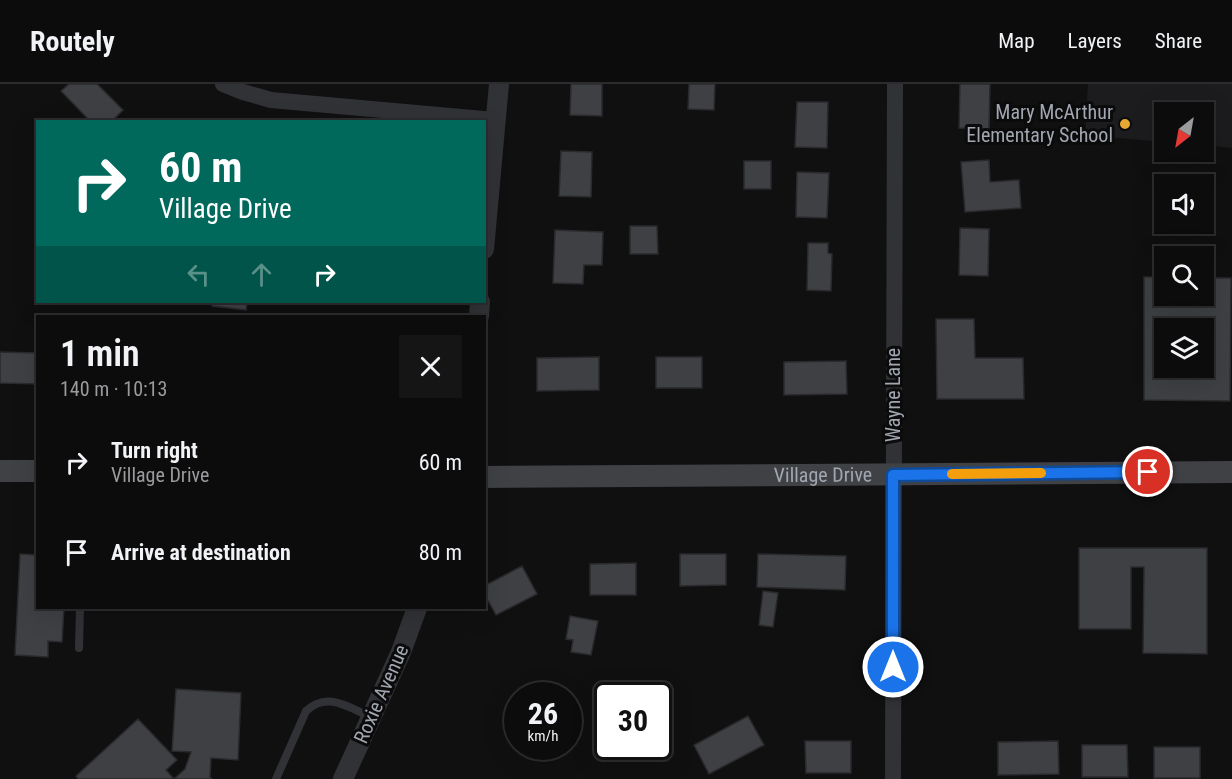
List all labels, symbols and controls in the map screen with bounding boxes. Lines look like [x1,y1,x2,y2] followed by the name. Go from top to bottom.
[30,25,115,58] text: Routely
[998,29,1035,53] text: Map
[1068,29,1122,53] text: Layers
[1155,29,1202,53] text: Share
[966,100,1113,147] place label: Mary McArthur Elementary School
[1154,102,1214,162] north arrow
[1154,102,1214,378] map controls
[1118,117,1132,131] marker: Mary McArthur Elementary School
[159,143,242,192] text: 60 m
[60,144,138,222] icon: right
[1154,174,1214,234] button: sound
[159,193,292,225] text: Village Drive
[1154,246,1214,306] button: search
[182,258,215,291] icon: left
[245,258,278,291] icon: ahead
[308,258,341,291] icon: right
[1154,318,1214,378] button: layers
[60,333,140,375] text: 1 min
[399,335,462,398] button: close
[881,348,905,442] street label: Wayne Lane
[60,377,167,401] text: 140 m · 10:13
[111,438,198,463] text: Turn right
[60,446,93,479] icon: right
[1122,446,1173,497] pin
[419,450,462,475] text: 60 m
[1131,455,1164,488] icon: arrive
[774,462,872,487] street label: Village Drive
[111,463,209,487] text: Village Drive
[60,536,93,569] icon: arrive
[111,540,291,565] text: Arrive at destination
[419,540,462,565] text: 80 m
[861,635,925,699] position arrow
[349,641,413,747] street label: Roxie Avenue
[594,682,672,760] speed limit sign: 30
[528,696,558,731] text: 26
[528,727,558,745] text: km/h

